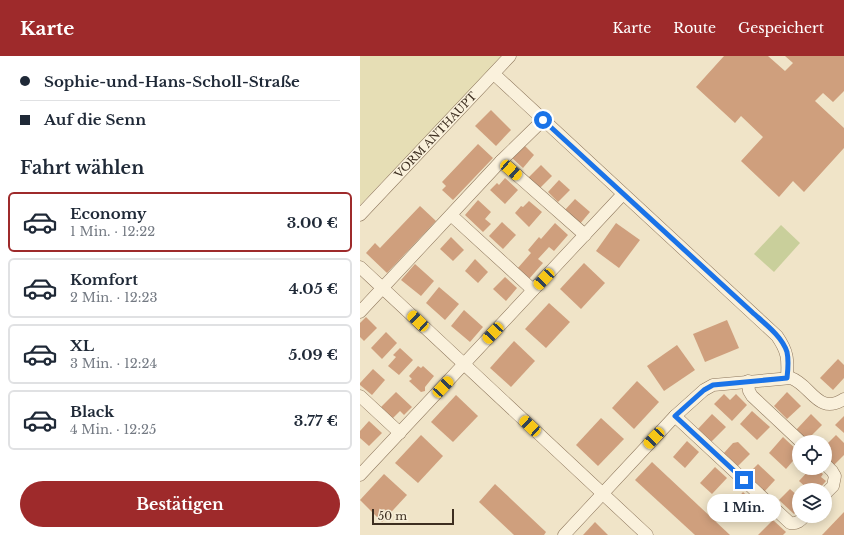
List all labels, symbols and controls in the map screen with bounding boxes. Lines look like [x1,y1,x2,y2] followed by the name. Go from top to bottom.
[20,17,74,40] text: Karte
[613,19,651,37] text: Karte
[673,19,716,37] text: Route
[738,19,824,37] text: Gespeichert
[44,72,300,91] text: Sophie-und-Hans-Scholl-Straße
[391,89,480,182] street label: VORM ANTHAUPT
[44,110,146,129] text: Auf die Senn
[534,111,552,129] route start
[20,157,144,179] text: Fahrt wählen
[498,158,524,182] car
[22,204,58,240] icon: car
[70,204,147,223] text: Economy
[287,213,338,232] text: 3.00 €
[70,223,155,240] text: 1 Min. · 12:22
[531,266,557,292] car
[22,270,58,306] icon: car
[70,270,138,289] text: Komfort
[289,279,338,298] text: 4.05 €
[70,289,157,306] text: 2 Min. · 12:23
[405,308,431,334] car
[480,320,506,346] car
[22,336,58,372] icon: car
[70,336,94,355] text: XL
[289,345,338,364] text: 5.09 €
[70,355,157,372] text: 3 Min. · 12:24
[430,374,456,400] car
[22,402,58,438] icon: car
[70,402,114,421] text: Black
[294,411,338,430] text: 3.77 €
[517,413,543,439] car
[70,421,156,438] text: 4 Min. · 12:25
[641,425,667,451] car
[792,435,832,523] map controls
[792,435,832,475] button: locate
[735,471,753,489] route end
[20,481,340,527] button: Bestätigen
[792,483,832,523] button: layers
[707,494,781,522] callout: 1 Min.
[723,499,765,516] text: 1 Min.
[372,507,454,526] scale bar
[378,509,407,523] text: 50 m

